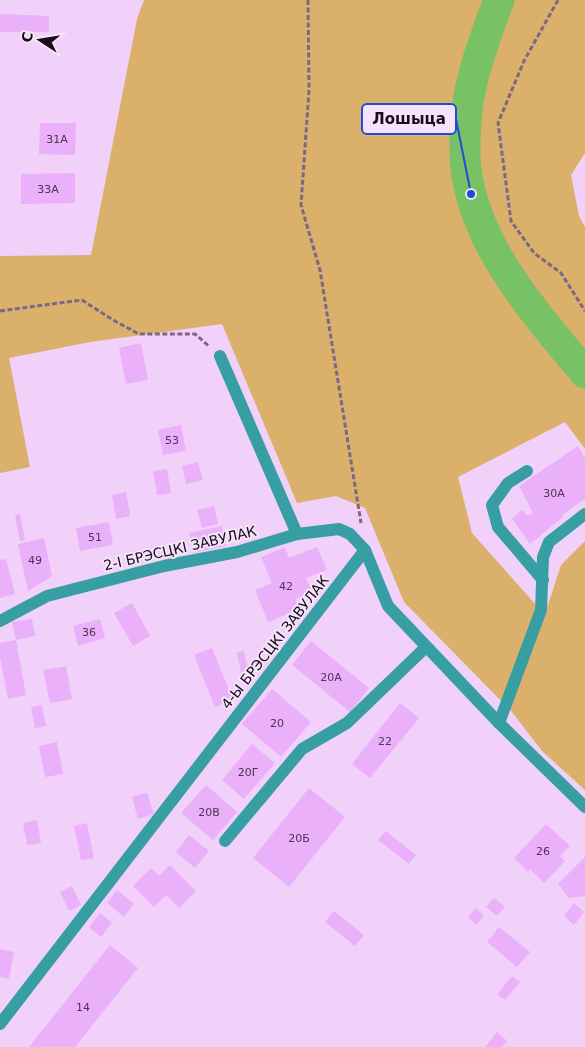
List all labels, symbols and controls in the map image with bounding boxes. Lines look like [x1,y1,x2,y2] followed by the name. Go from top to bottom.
[15,15,65,65] north arrow
[18,31,36,44] text: С
[362,104,456,134] callout: Лошыца
[372,110,446,128] text: Лошыца
[46,133,68,146] house number: 31А
[37,183,59,196] house number: 33А
[165,434,179,447] house number: 53
[543,487,565,500] house number: 30А
[102,523,258,573] street label: 2-І БРЭСЦКІ ЗАВУЛАК
[88,531,102,544] house number: 51
[28,554,42,567] house number: 49
[218,572,332,712] street label: 4-Ы БРЭСЦКІ ЗАВУЛАК
[279,580,293,593] house number: 42
[82,626,96,639] house number: 36
[320,671,342,684] house number: 20А
[270,717,284,730] house number: 20
[378,735,392,748] house number: 22
[238,766,259,779] house number: 20Г
[198,806,220,819] house number: 20В
[288,832,310,845] house number: 20Б
[536,845,550,858] house number: 26
[76,1001,90,1014] house number: 14

